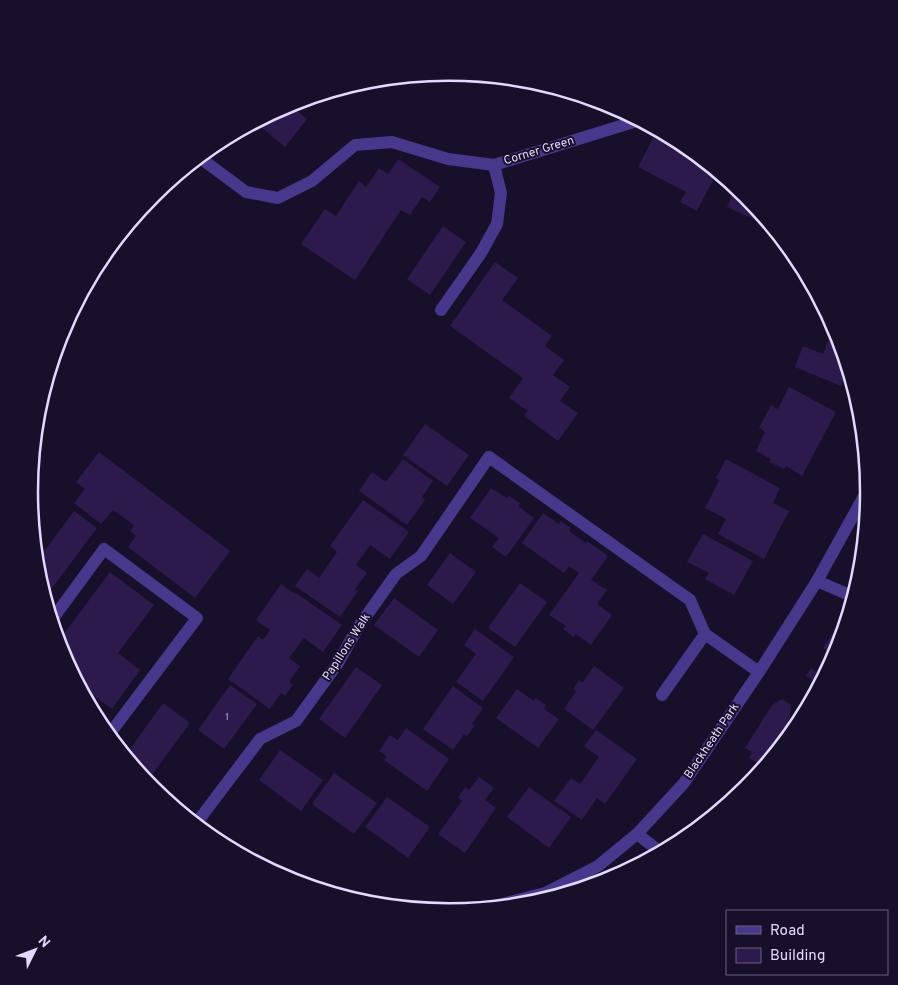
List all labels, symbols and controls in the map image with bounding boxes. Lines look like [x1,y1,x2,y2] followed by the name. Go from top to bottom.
[502,133,576,169] street label: Corner Green
[319,610,375,684] street label: Papillons Walk
[681,700,743,782] street label: Blackheath Park
[225,711,229,724] house number: 1
[726,910,888,975] legend
[770,922,805,941] text: Road
[10,925,60,975] north arrow
[34,933,53,952] text: N
[770,947,825,966] text: Building

